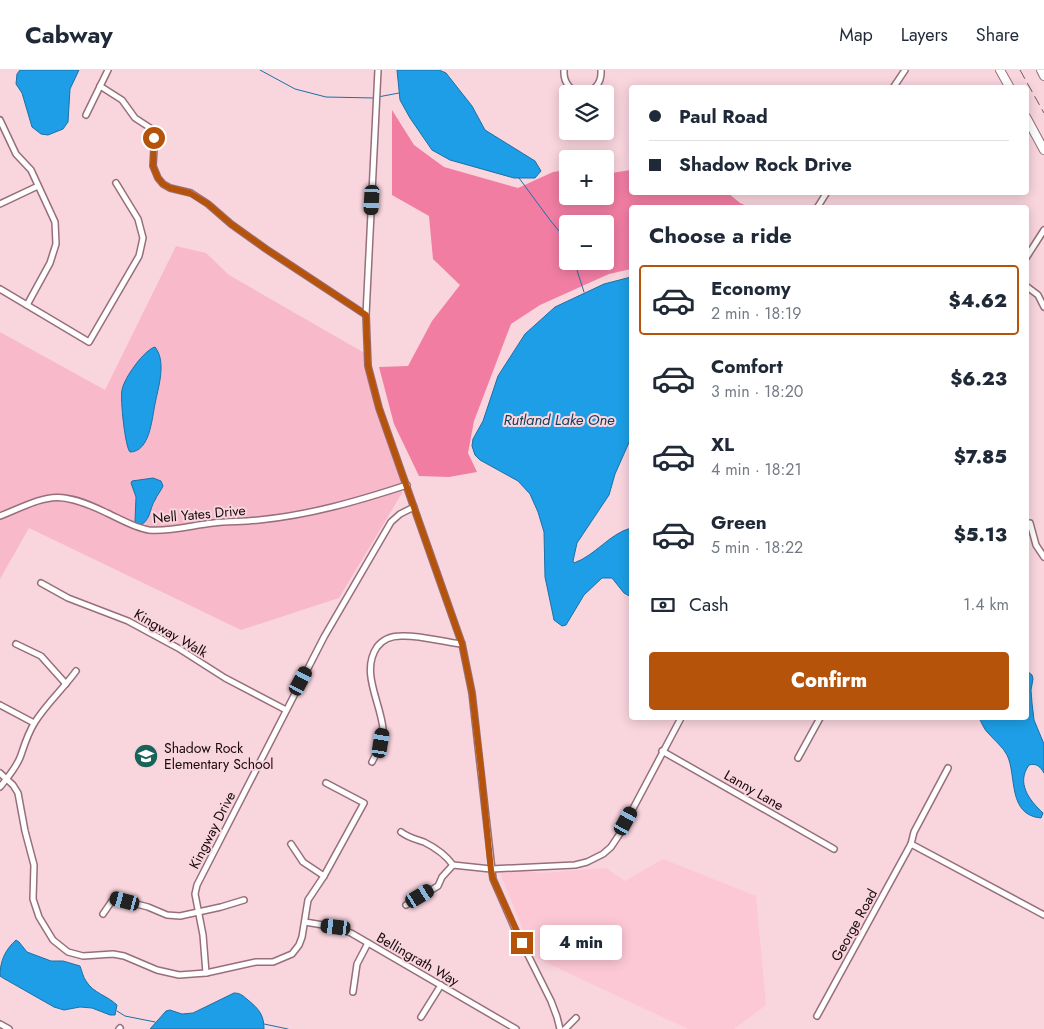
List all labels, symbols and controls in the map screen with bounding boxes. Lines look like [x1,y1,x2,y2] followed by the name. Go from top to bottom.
[25,17,113,52] text: Cabway
[839,22,873,48] text: Map
[901,22,948,48] text: Layers
[976,22,1019,48] text: Share
[559,85,614,270] map controls
[559,85,614,140] button: layers
[679,103,768,130] text: Paul Road
[143,127,165,149] route start
[559,150,614,205] button: +
[679,151,852,178] text: Shadow Rock Drive
[363,185,380,215] car
[559,215,614,270] button: −
[649,219,792,251] text: Choose a ride
[711,275,791,302] text: Economy
[651,278,696,323] icon: car
[949,287,1007,314] text: $4.62
[711,302,802,325] text: 2 min · 18:19
[711,353,783,380] text: Comfort
[651,356,696,401] icon: car
[950,365,1007,392] text: $6.23
[711,380,803,403] text: 3 min · 18:20
[503,409,615,431] water label: Rutland Lake One
[711,431,734,458] text: XL
[651,434,696,479] icon: car
[954,443,1007,470] text: $7.85
[711,458,802,481] text: 4 min · 18:21
[152,500,246,528] street label: Nell Yates Drive
[711,509,767,536] text: Green
[651,512,696,557] icon: car
[954,521,1007,548] text: $5.13
[711,536,803,559] text: 5 min · 18:22
[649,591,677,619] icon: cash
[689,591,729,618] text: Cash
[963,593,1009,616] text: 1.4 km
[130,604,212,663] street label: Kingway Walk
[649,652,1009,710] button: Confirm
[287,664,314,698] car
[371,727,390,759] car
[164,738,274,774] place label: Shadow Rock Elementary School
[133,743,159,769] school or university icon: Shadow Rock Elementary School
[721,765,787,815] street label: Lanny Lane
[184,788,240,872] street label: Kingway Drive
[612,804,639,838] car
[403,882,436,910] car
[826,885,882,965] street label: George Road
[108,890,141,912] car
[320,918,351,936] car
[540,926,622,960] callout: 4 min
[373,927,464,991] street label: Bellingrath Way
[559,931,603,954] text: 4 min
[511,932,533,954] route end

